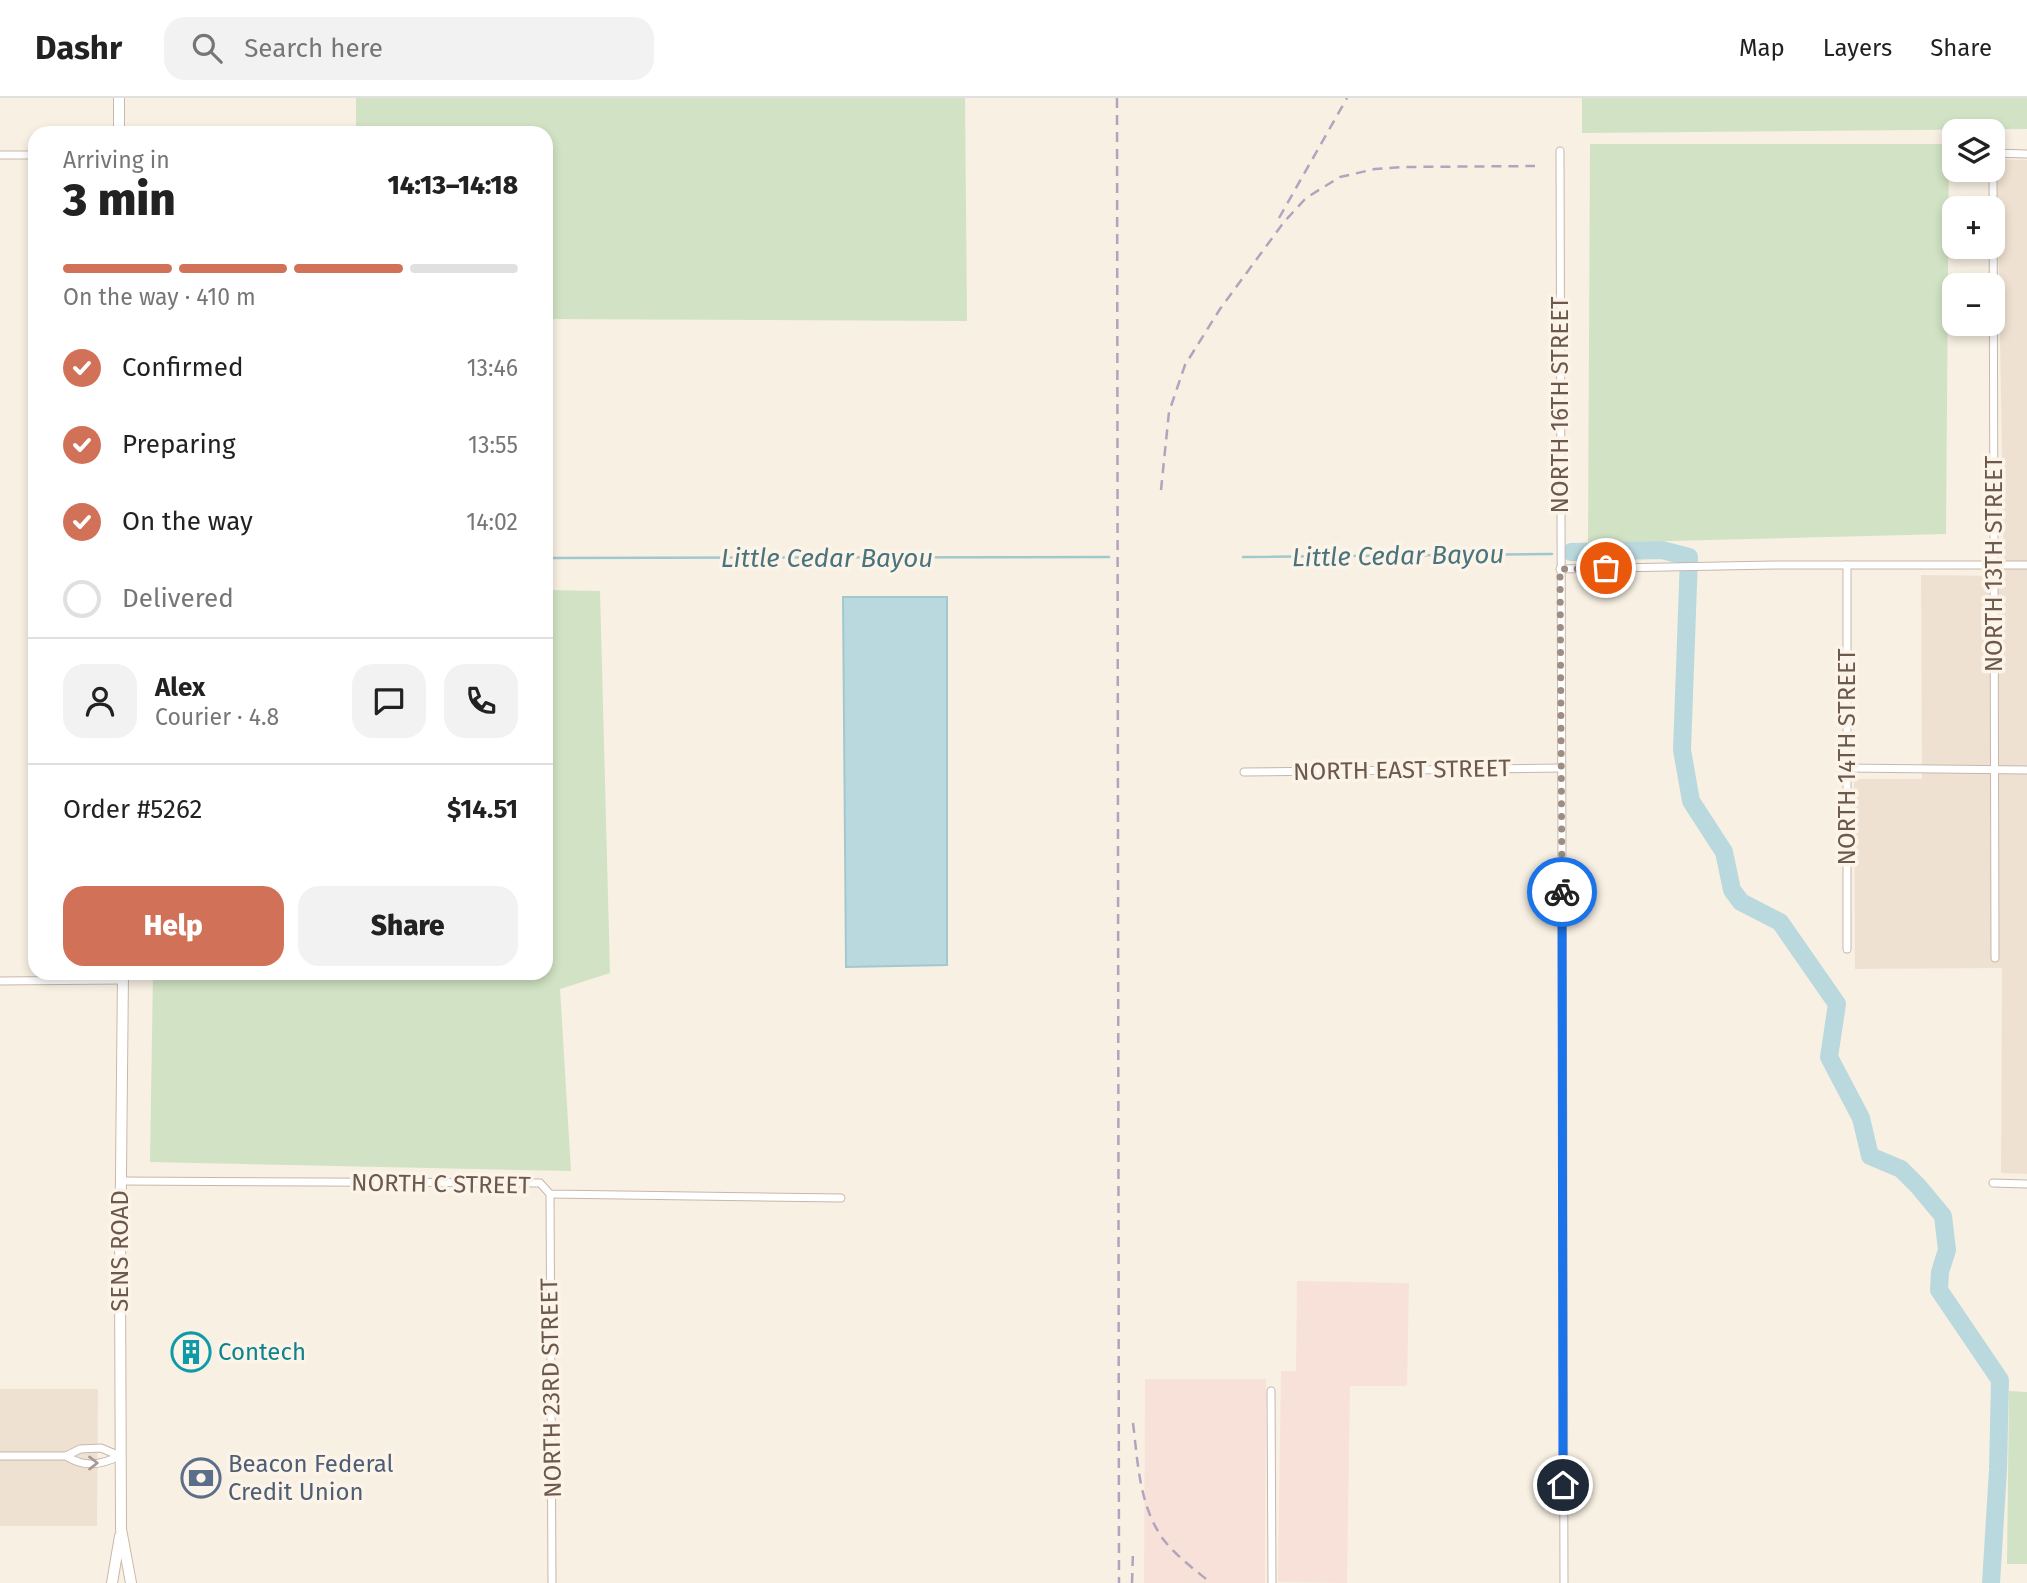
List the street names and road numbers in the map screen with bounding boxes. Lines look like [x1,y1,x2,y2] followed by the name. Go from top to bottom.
[1546,296,1574,513] street label: NORTH 16TH STREET
[1980,455,2008,672] street label: NORTH 13TH STREET
[1833,648,1861,865] street label: NORTH 14TH STREET
[1293,754,1512,786] street label: NORTH EAST STREET
[351,1168,532,1200] street label: NORTH C STREET
[106,1190,134,1312] street label: SENS ROAD
[535,1277,567,1498] street label: NORTH 23RD STREET

